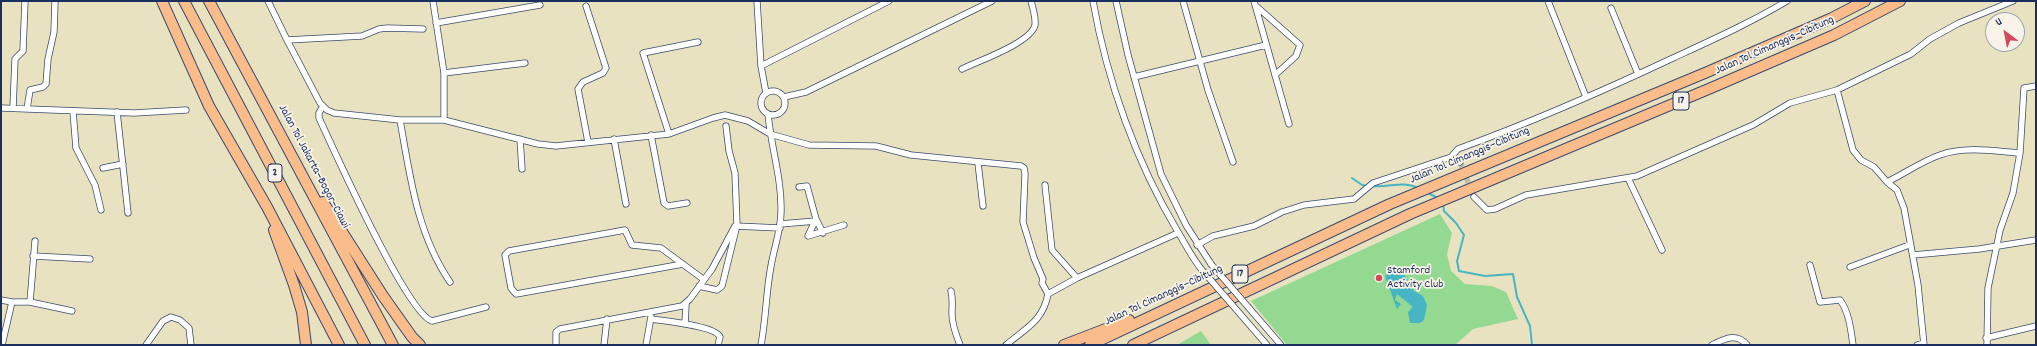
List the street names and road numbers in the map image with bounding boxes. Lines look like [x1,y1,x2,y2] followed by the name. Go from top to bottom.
[1713,13,1837,79] street label: Jalan Tol Cimanggis–Cibitung
[1673,92,1689,110] road number: 17
[274,103,352,231] street label: Jalan Tol Jakarta–Bogor–Ciawi
[1408,124,1532,188] street label: Jalan Tol Cimanggis–Cibitung
[268,164,282,182] road number: 2
[1103,262,1225,330] street label: Jalan Tol Cimanggis–Cibitung
[1232,265,1248,283] road number: 17

